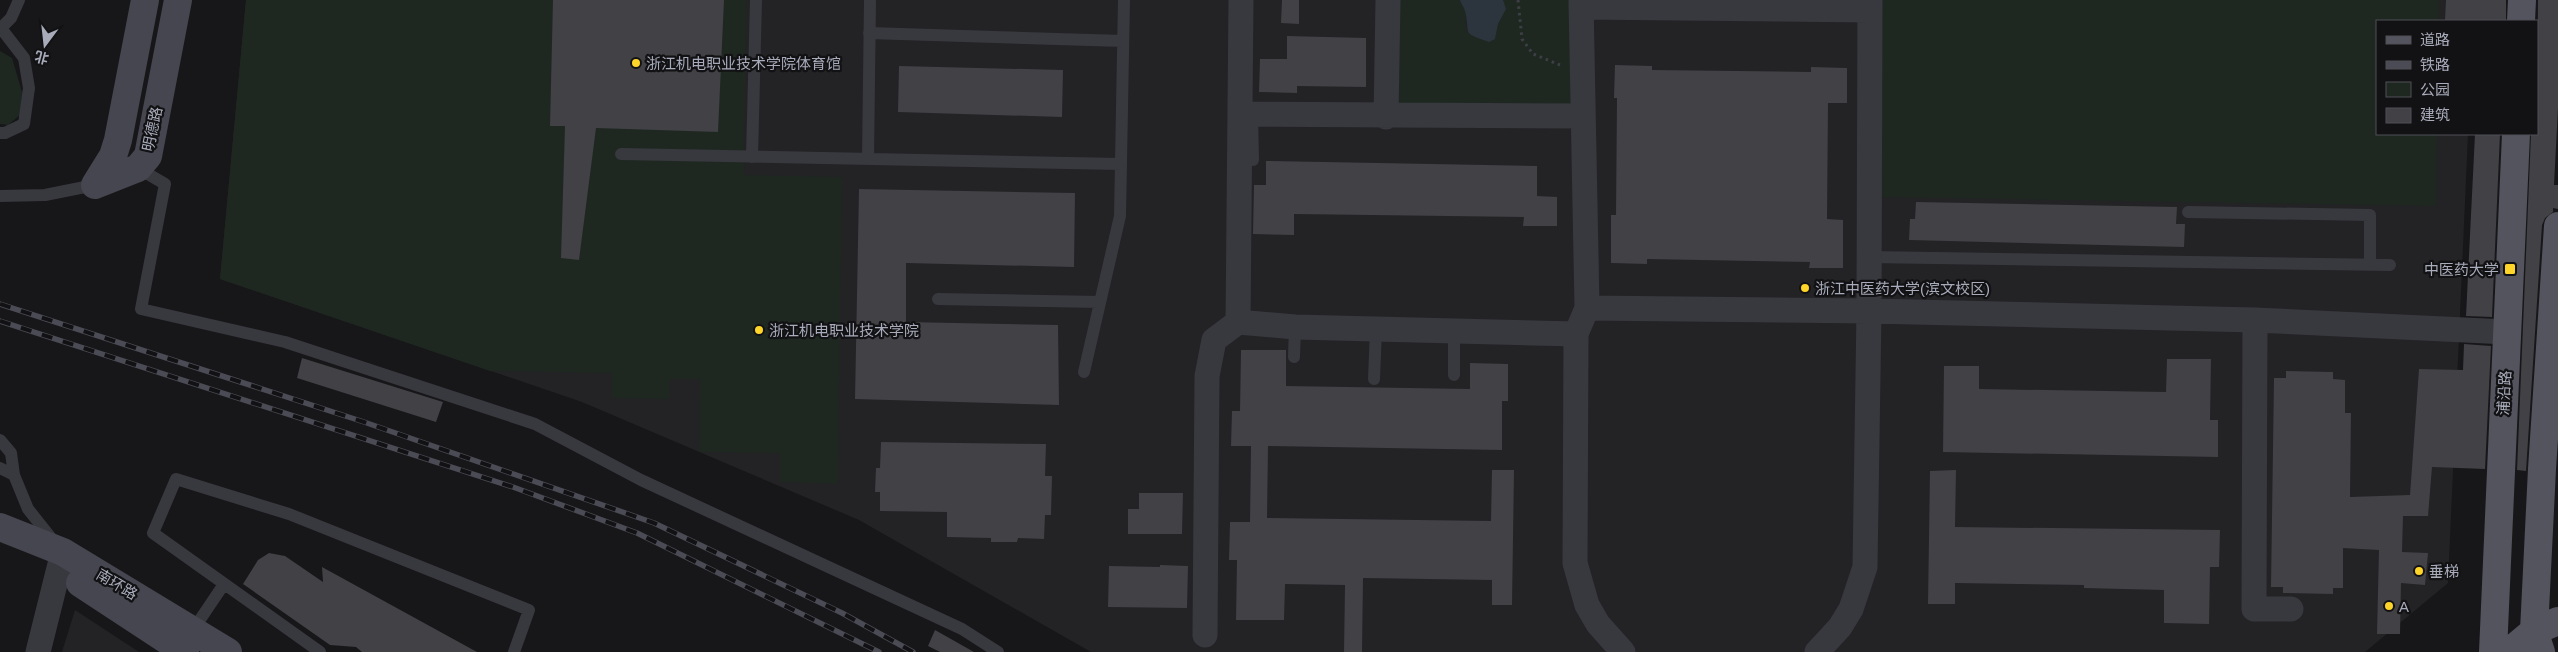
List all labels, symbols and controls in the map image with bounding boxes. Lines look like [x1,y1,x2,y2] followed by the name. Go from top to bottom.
[20,20,70,70] north arrow
[2376,20,2538,135] legend
[2420,31,2450,48] text: 道路
[33,48,50,67] text: 北
[646,55,841,72] place label: 浙江机电职业技术学院体育馆
[2420,56,2450,73] text: 铁路
[630,57,642,69] marker: 浙江机电职业技术学院体育馆
[2420,81,2450,98] text: 公园
[139,105,165,153] street label: 明德路
[2420,106,2450,123] text: 建筑
[2424,261,2499,278] place label: 中医药大学
[2503,262,2517,276] marker: 中医药大学
[1815,280,1990,297] place label: 浙江中医药大学(滨文校区)
[1799,282,1811,294] marker: 浙江中医药大学(滨文校区)
[769,322,919,339] place label: 浙江机电职业技术学院
[753,324,765,336] marker: 浙江机电职业技术学院
[2494,370,2514,416] street label: 浦沿路
[2429,563,2459,580] place label: 垂梯
[93,565,141,603] street label: 南环路
[2413,565,2425,577] marker: 垂梯
[2399,598,2409,615] place label: A
[2383,600,2395,612] marker: A

